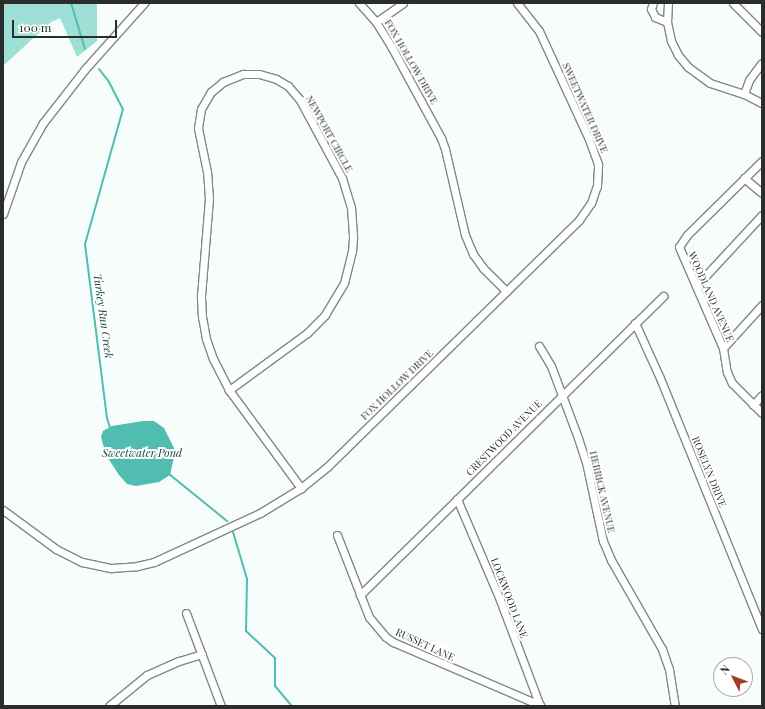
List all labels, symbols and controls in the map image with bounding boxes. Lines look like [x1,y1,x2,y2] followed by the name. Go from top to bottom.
[14,12,119,38] scale bar
[382,17,440,107] street label: FOX HOLLOW DRIVE
[19,19,51,35] text: 100 m
[560,61,610,155] street label: SWEETWATER DRIVE
[303,93,355,175] street label: NEWPORT CIRCLE
[686,250,736,344] street label: WOODLAND AVENUE
[91,273,115,359] water label: Turkey Run Creek
[358,347,436,423] street label: FOX HOLLOW DRIVE
[463,397,545,479] street label: CRESTWOOD AVENUE
[689,435,729,509] street label: ROSELYN DRIVE
[102,446,182,460] water label: Sweetwater Pond
[587,450,617,534] street label: HERRICK AVENUE
[488,556,530,640] street label: LOCKWOOD LANE
[393,626,457,664] street label: RUSSET LANE
[713,657,753,697] north arrow
[716,661,733,677] text: N

